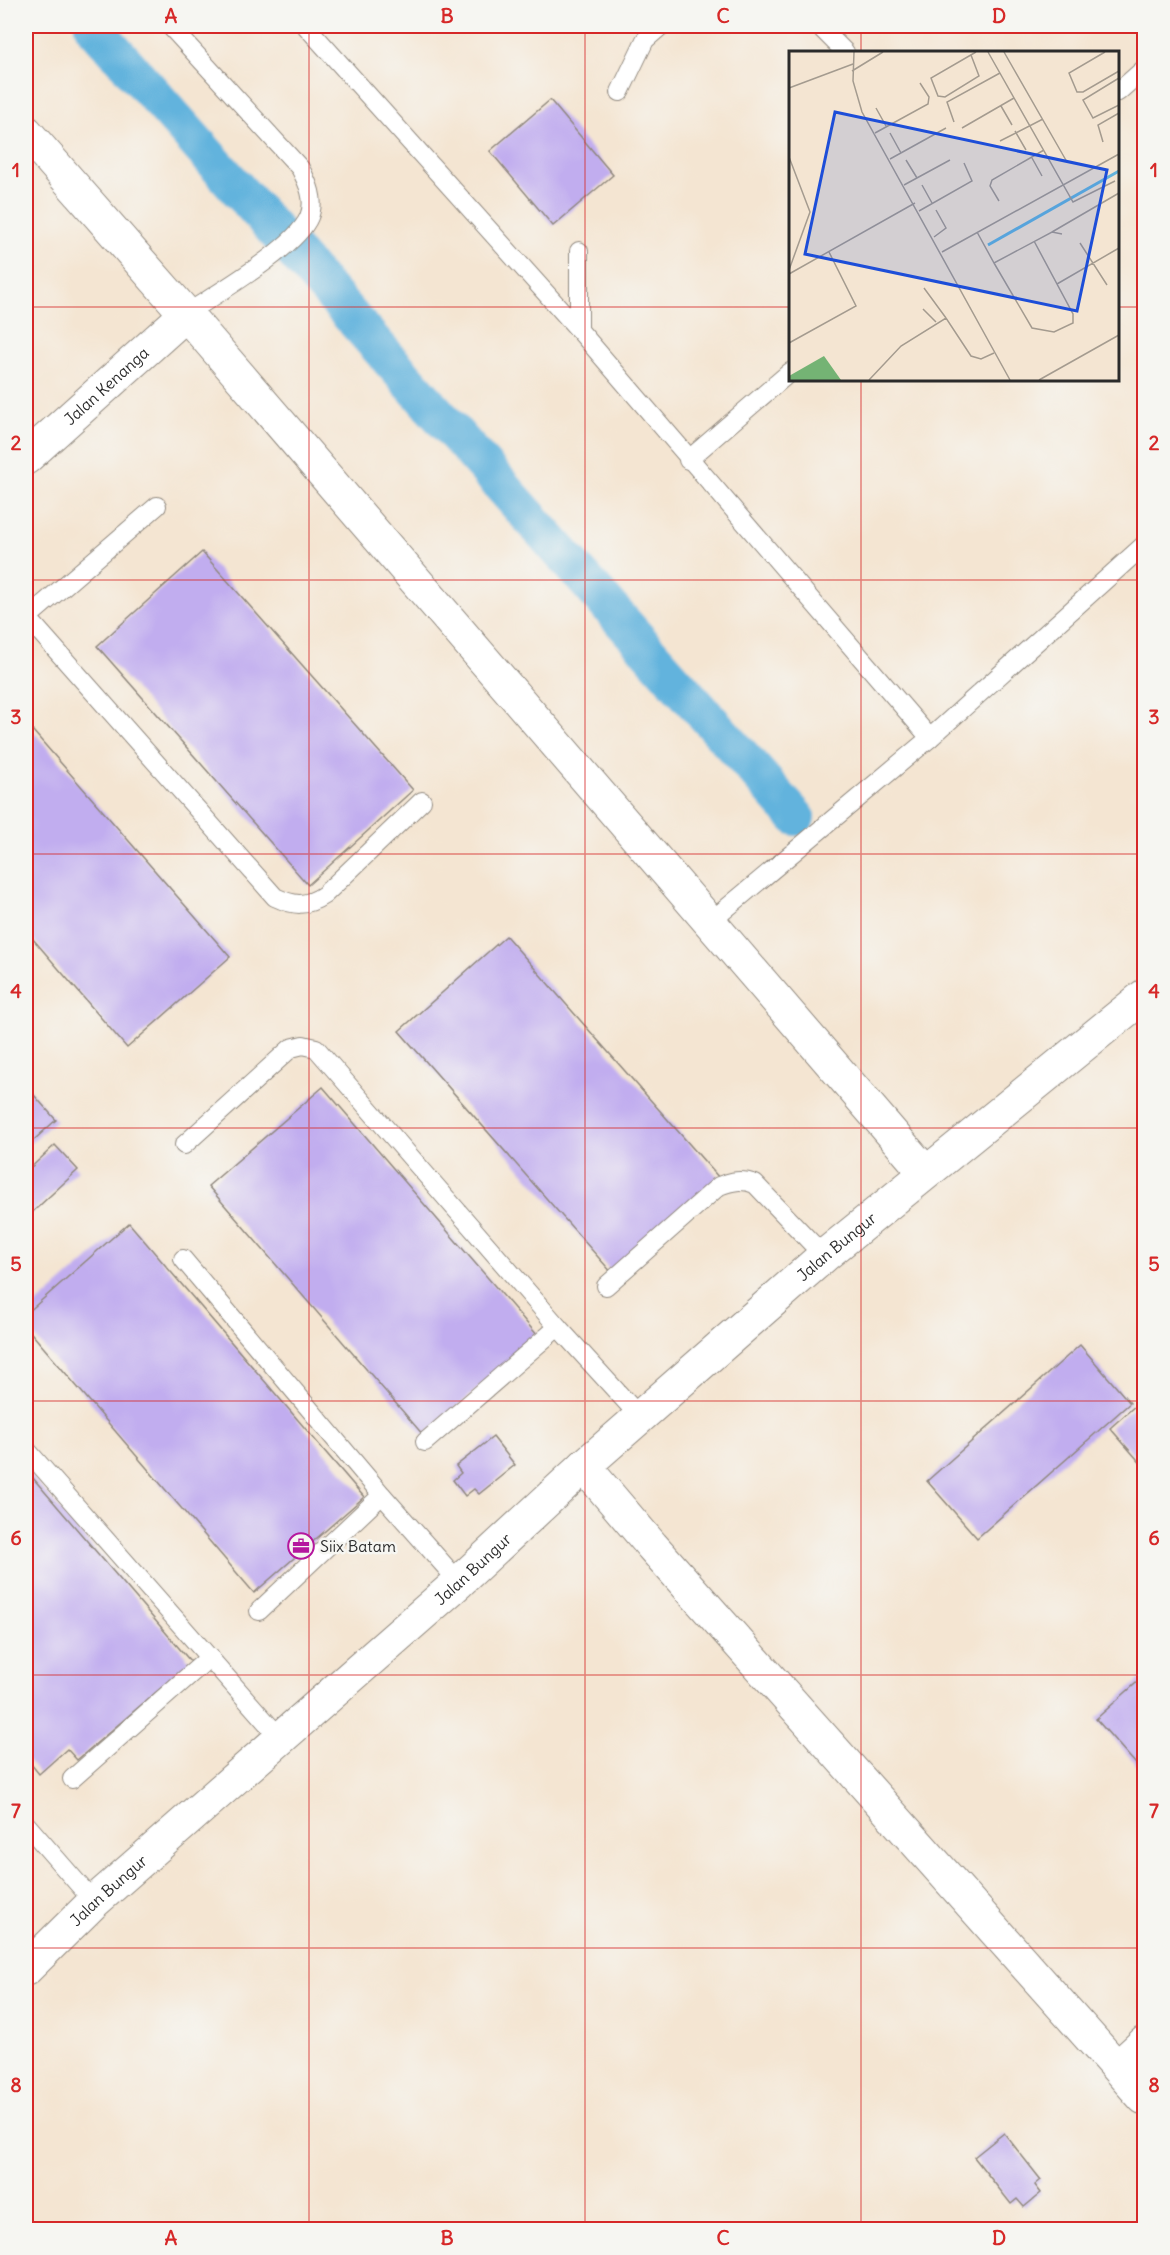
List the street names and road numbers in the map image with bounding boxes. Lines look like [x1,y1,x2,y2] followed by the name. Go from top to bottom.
[60,343,153,429] street label: Jalan Kenanga
[793,1207,880,1285] street label: Jalan Bungur
[430,1528,516,1609] street label: Jalan Bungur
[66,1850,151,1930] street label: Jalan Bungur

